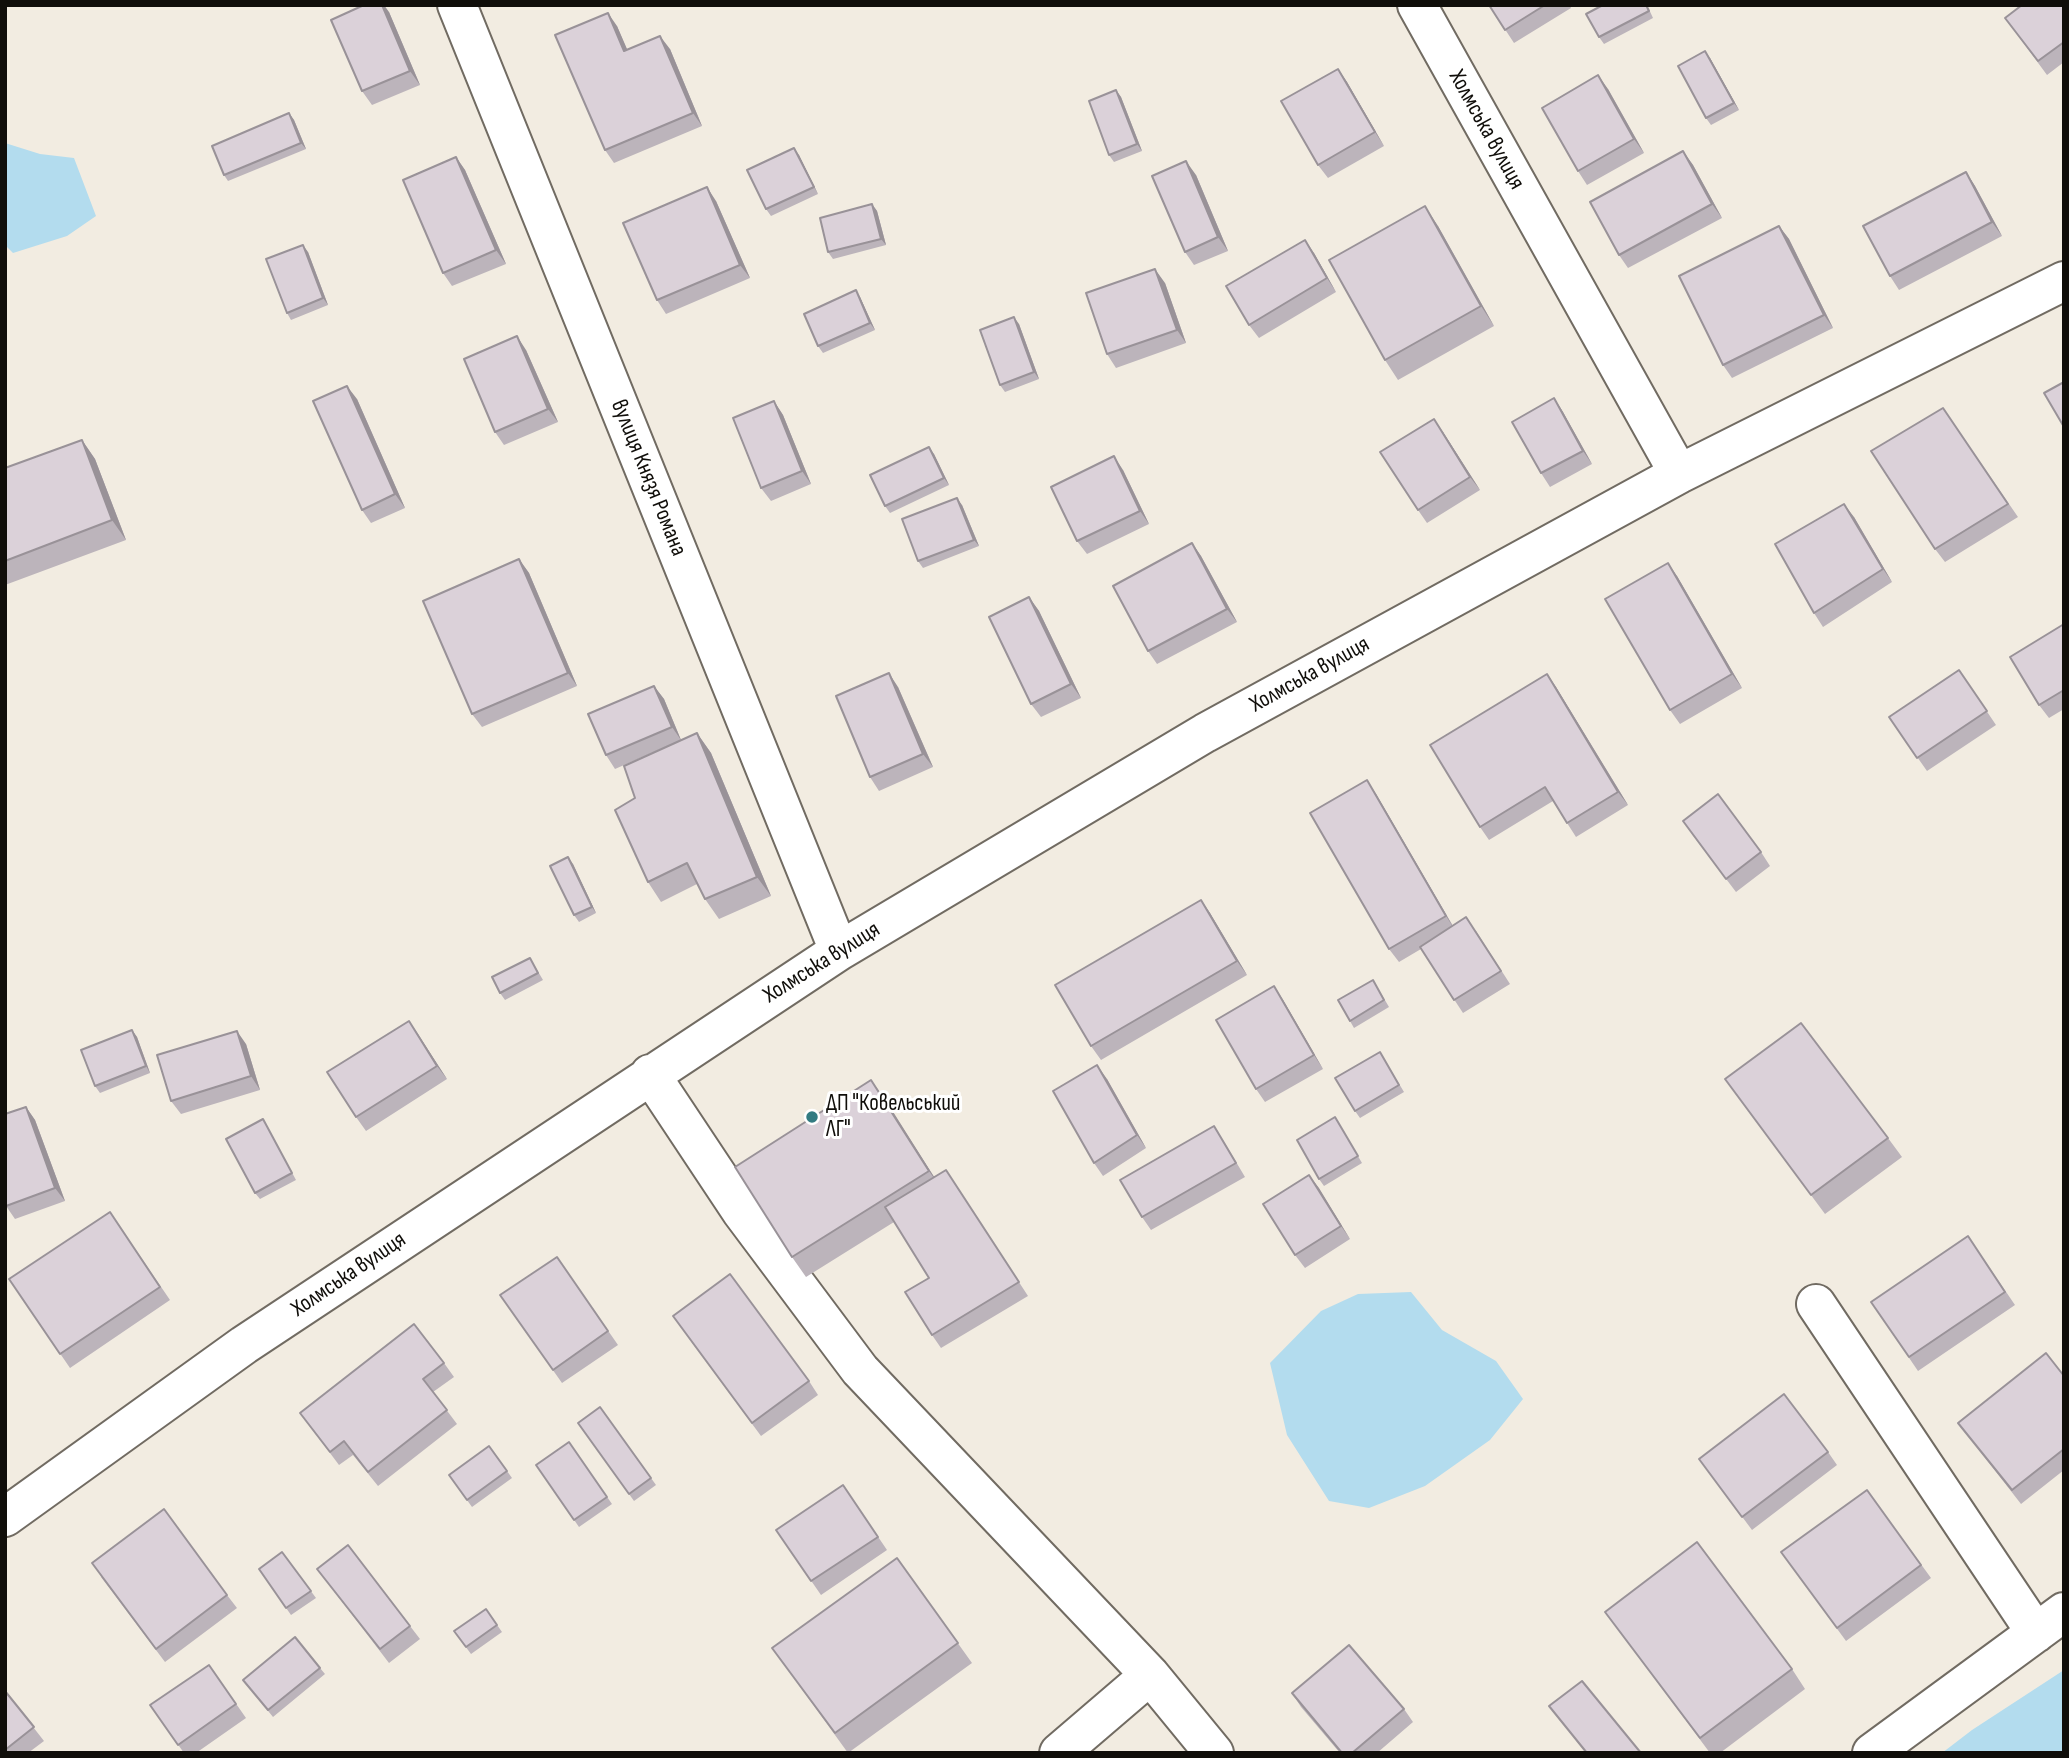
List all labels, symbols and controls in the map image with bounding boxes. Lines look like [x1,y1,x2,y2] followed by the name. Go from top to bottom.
[1442,66,1530,194] street label: Холмська вулиця
[604,396,692,560] street label: вулиця Князя Романа
[1246,631,1374,719] street label: Холмська вулиця
[759,916,885,1010] street label: Холмська вулиця
[826,1090,960,1144] place label: ДП "Ковельський ЛГ"
[804,1109,820,1125] marker: ДП "Ковельський ЛГ"
[287,1227,411,1323] street label: Холмська вулиця

